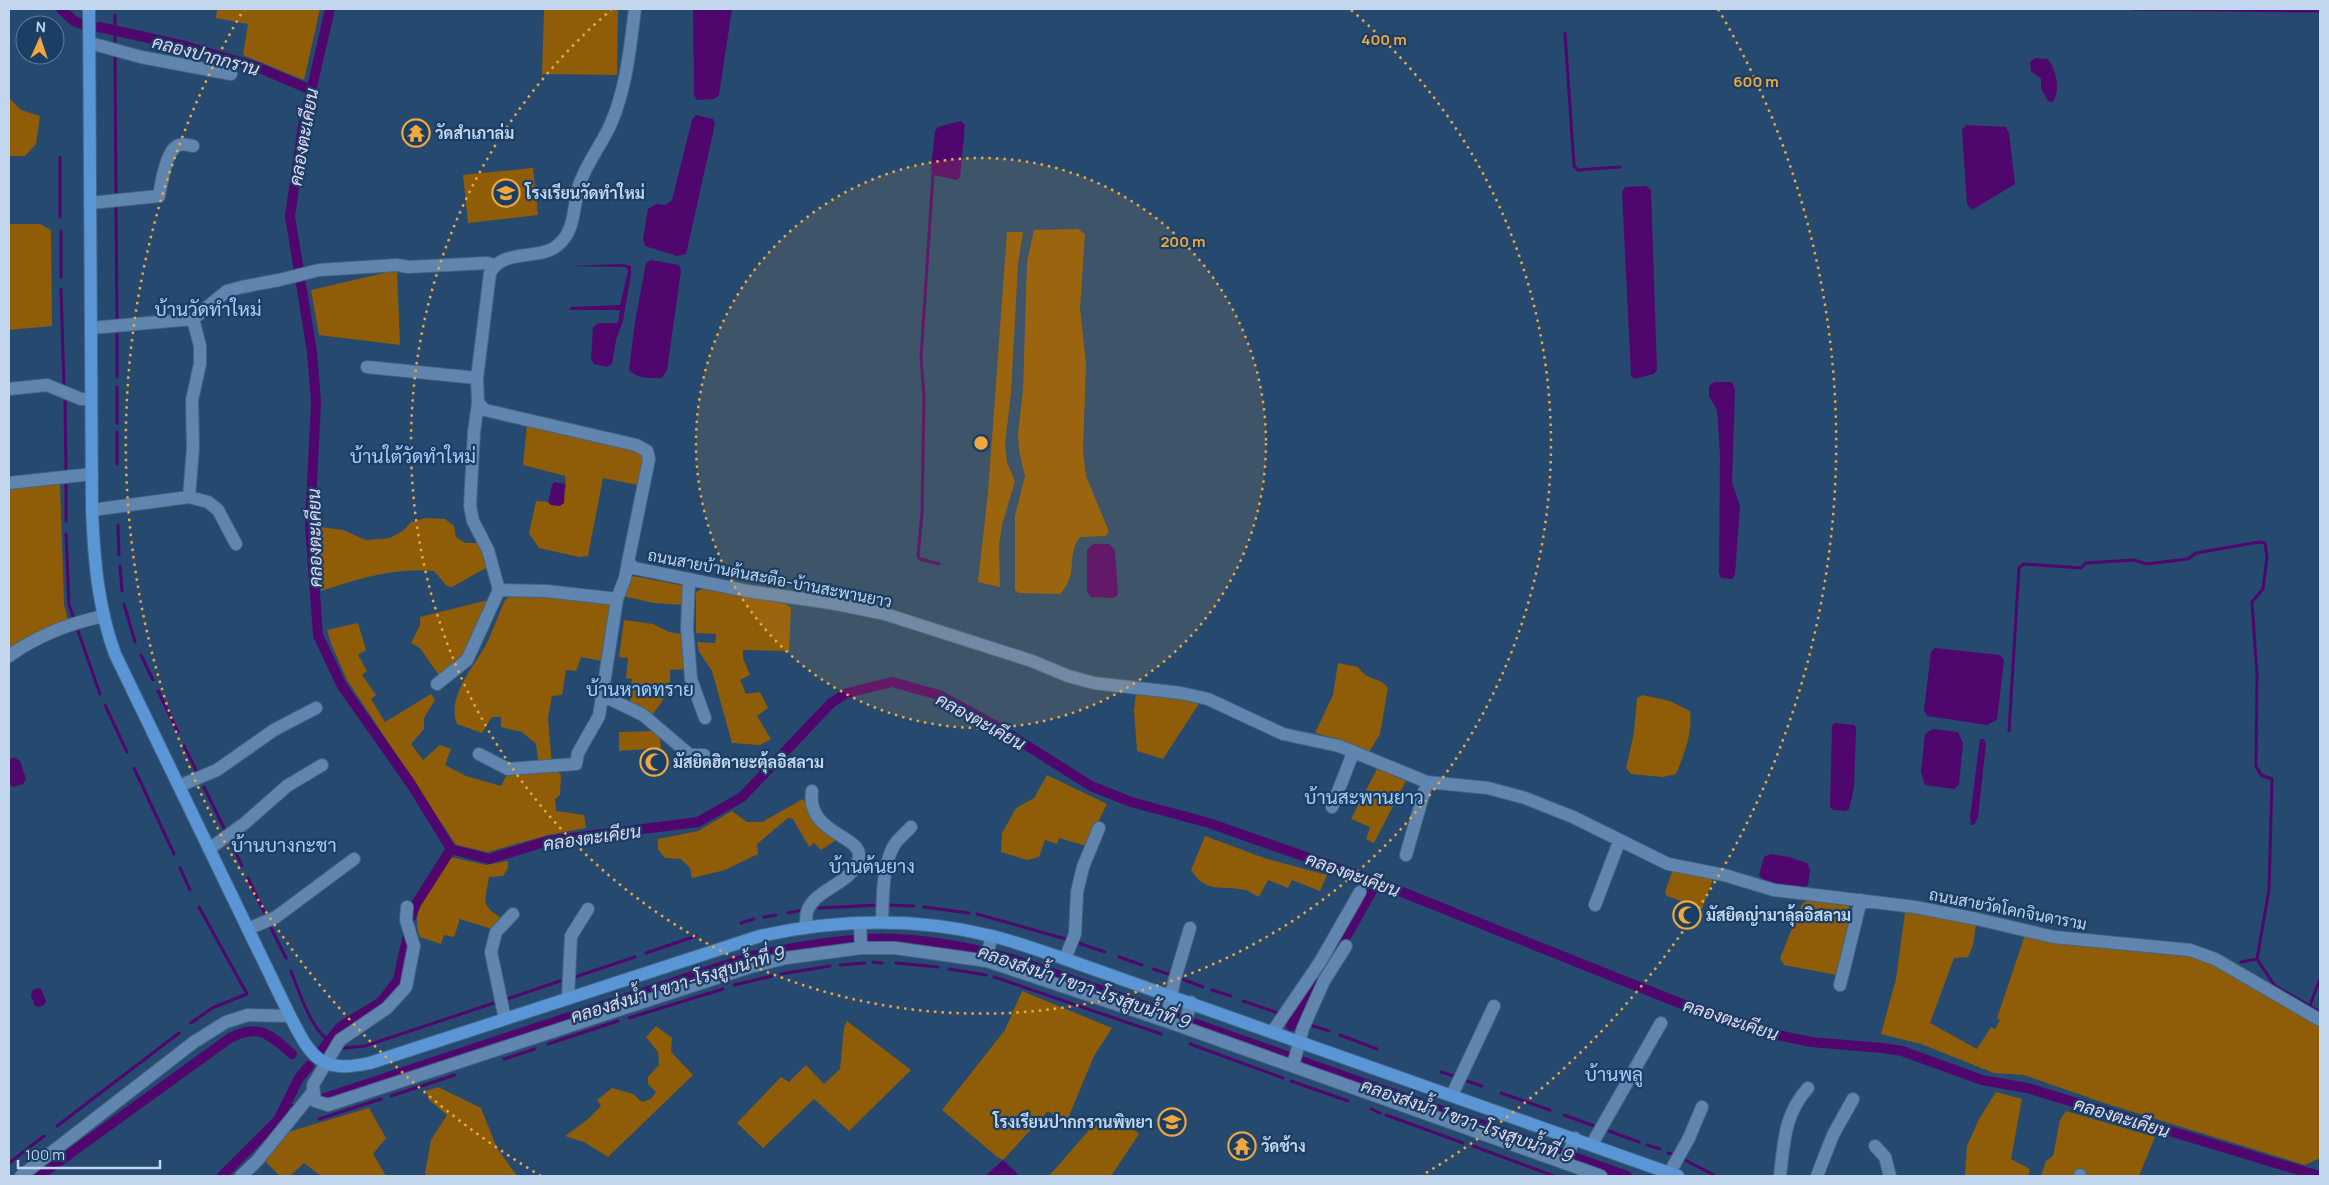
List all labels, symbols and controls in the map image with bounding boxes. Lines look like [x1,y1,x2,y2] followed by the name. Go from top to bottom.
[15,15,65,65] north arrow
[35,17,46,36] text: N
[150,29,263,81] water label: คลองปากกราน
[1361,29,1407,50] text: 400 m
[1733,71,1779,92] text: 600 m
[283,86,323,188] water label: คลองตะเคียน
[401,118,431,148] temple icon: วัดสำเภาล่ม
[435,122,514,144] place label: วัดสำเภาล่ม
[491,178,521,208] school or university icon: โรงเรียนวัดทำใหม่
[524,182,645,204] place label: โรงเรียนวัดทำใหม่
[1160,231,1206,252] text: 200 m
[154,296,262,322] district label: บ้านวัดทำใหม่
[972,434,990,452] centre of rings
[350,443,476,469] district label: บ้านใต้วัดทำใหม่
[301,488,327,588] water label: คลองตะเคียน
[646,544,894,612] street label: ถนนสายบ้านต้นสะตือ-บ้านสะพานยาว
[586,676,694,702] district label: บ้านหาดทราย
[932,687,1030,756] water label: คลองตะเคียน
[639,747,669,777] mosque icon: มัสยิดฮิดายะตุ้ลอิสลาม
[673,751,824,774] place label: มัสยิดฮิดายะตุ้ลอิสลาม
[1304,784,1424,810] district label: บ้านสะพานยาว
[541,818,643,856] water label: คลองตะเคียน
[231,832,337,858] district label: บ้านบางกะชา
[1302,846,1404,902] water label: คลองตะเคียน
[829,853,915,879] district label: บ้านต้นยาง
[1927,883,2089,935] street label: ถนนสายวัดโคกจินดาราม
[1672,900,1702,930] mosque icon: มัสยิดญ่ามาลุ้ลอิสลาม
[1706,904,1851,927] place label: มัสยิดญ่ามาลุ้ลอิสลาม
[975,936,1195,1036] water label: คลองส่งน้ำ 1 ขวา-โรงสูบน้ำที่ 9
[567,937,789,1030] water label: คลองส่งน้ำ 1 ขวา-โรงสูบน้ำที่ 9
[1680,992,1782,1046] water label: คลองตะเคียน
[1585,1061,1643,1088] district label: บ้านพลู
[1358,1070,1578,1170] water label: คลองส่งน้ำ 1 ขวา-โรงสูบน้ำที่ 9
[2071,1091,2173,1143] water label: คลองตะเคียน
[1157,1107,1187,1137] school or university icon: โรงเรียนปากกรานพิทยา
[992,1111,1153,1133] place label: โรงเรียนปากกรานพิทยา
[1227,1131,1257,1161] temple icon: วัดช้าง
[1261,1135,1306,1157] place label: วัดช้าง
[18,1138,160,1170] scale bar
[25,1144,65,1165] text: 100 m

